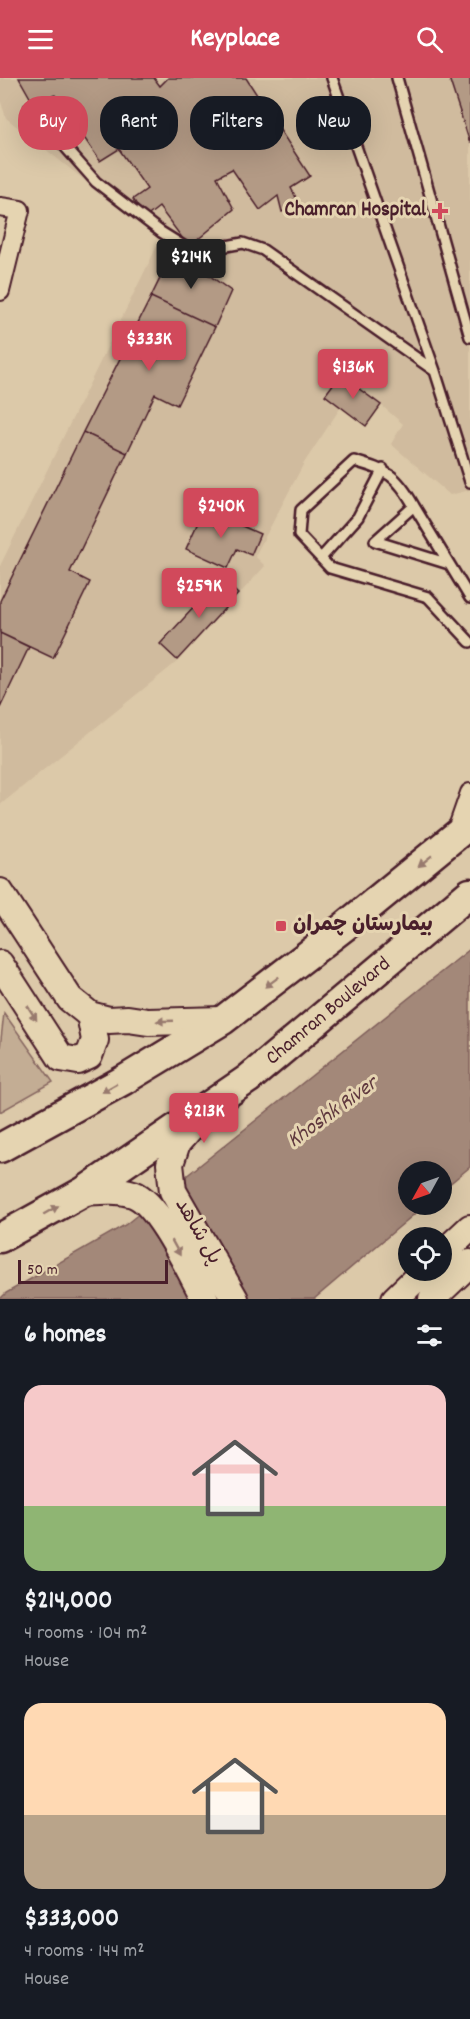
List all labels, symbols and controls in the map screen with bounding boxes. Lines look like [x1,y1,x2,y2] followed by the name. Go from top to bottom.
[190,20,280,59] text: Keyplace
[24,23,57,56] icon: menu
[413,23,446,56] icon: search
[18,96,88,150] chip: Buy
[100,96,178,150] chip: Rent
[190,96,284,150] chip: Filters
[296,96,371,150] chip: New
[285,196,427,226] place label: Chamran Hospital
[431,202,449,220] marker: Chamran Hospital
[149,239,233,290] pin: $214K
[171,244,211,272] text: $214K
[107,321,191,372] pin: $333K
[126,326,172,354] text: $333K
[311,349,395,400] pin: $136K
[332,354,374,382] text: $136K
[179,488,263,539] pin: $240K
[197,493,245,521] text: $240K
[157,568,241,619] pin: $259K
[176,573,222,601] text: $259K
[418,854,433,867] one-way arrow
[293,911,433,941] place label: بیمارستان چمران
[274,919,288,933] marker: بیمارستان چمران
[260,951,398,1073] street label: Chamran Boulevard
[265,976,280,988] one-way arrow
[26,1005,37,1021] one-way arrow
[155,1017,174,1026] one-way arrow
[281,1068,387,1156] water label: Khoshk River
[100,1083,117,1093] one-way arrow
[162,1093,246,1144] pin: $213K
[183,1098,225,1126] text: $213K
[398,1161,452,1215] north arrow
[398,1161,452,1281] map controls
[166,1193,228,1271] street label: پل شاهد
[43,1205,60,1215] one-way arrow
[398,1227,452,1281] button: locate
[171,1239,181,1256] one-way arrow
[18,1257,168,1284] scale bar
[27,1259,58,1282] text: 50 m
[24,1317,106,1354] text: 6 homes
[413,1319,446,1352] icon: filters
[181,1424,289,1532] icon: home
[24,1583,112,1620] text: $214,000
[24,1620,147,1648] text: 4 rooms · 104 m²
[24,1648,69,1676] text: House
[181,1742,289,1850] icon: home
[24,1901,119,1938] text: $333,000
[24,1938,145,1966] text: 4 rooms · 144 m²
[24,1966,69,1994] text: House

